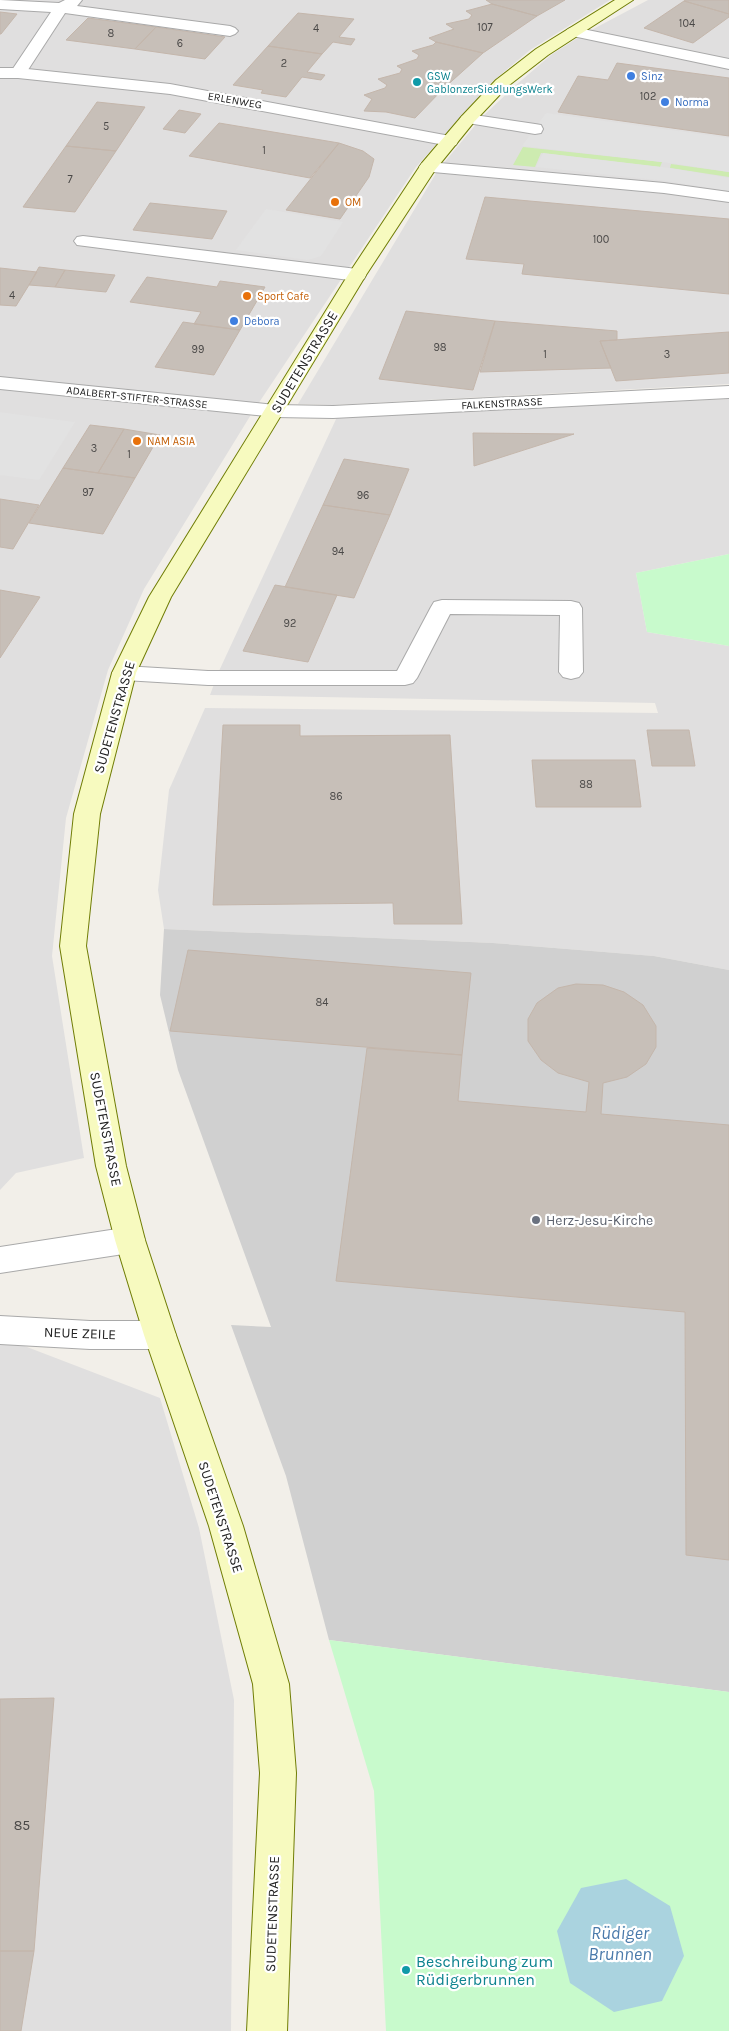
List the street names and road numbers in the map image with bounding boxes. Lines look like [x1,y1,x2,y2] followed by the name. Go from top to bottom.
[207,89,263,112] street label: ERLENWEG
[267,308,342,416] street label: SUDETENSTRASSE
[66,384,208,411] street label: ADALBERT-STIFTER-STRASSE
[461,395,543,412] street label: FALKENSTRASSE
[90,659,139,775] street label: SUDETENSTRASSE
[86,1071,125,1188] street label: SUDETENSTRASSE
[44,1324,116,1343] street label: NEUE ZEILE
[195,1459,247,1575] street label: SUDETENSTRASSE
[262,1856,283,1972] street label: SUDETENSTRASSE

